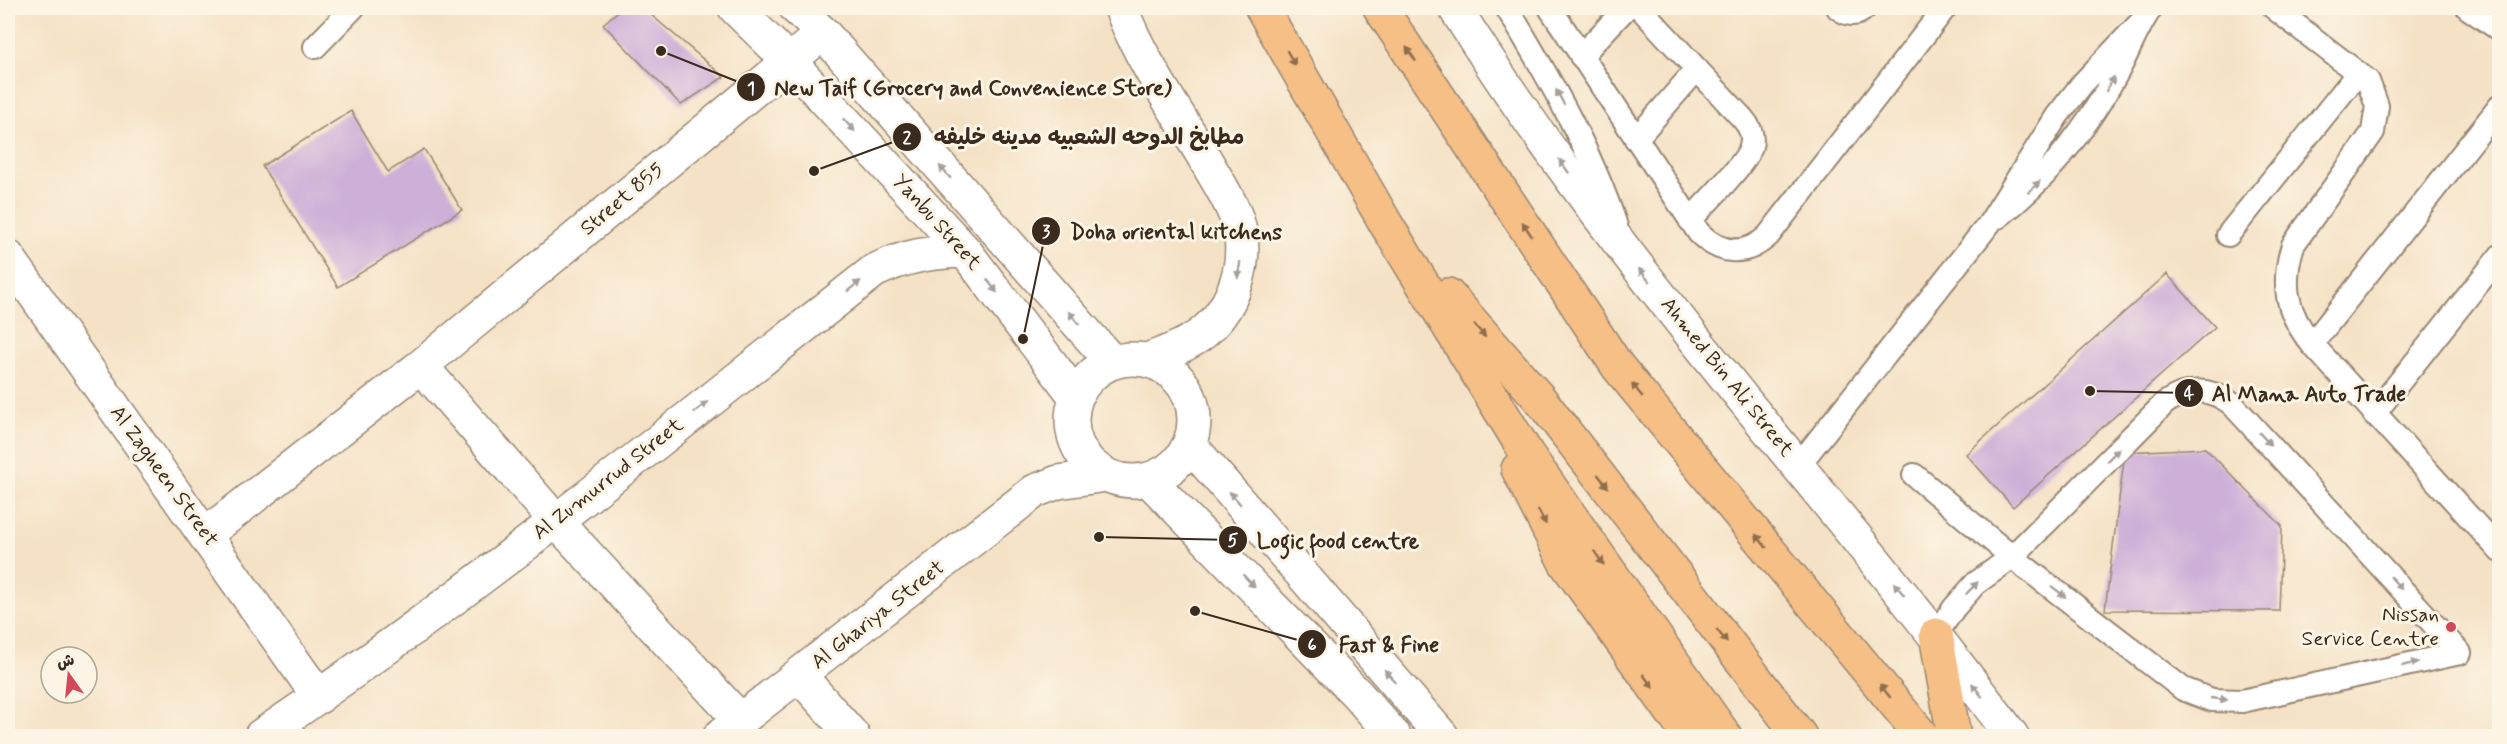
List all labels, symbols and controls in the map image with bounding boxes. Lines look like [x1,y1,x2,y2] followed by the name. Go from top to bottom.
[1406,46,1417,62] one-way arrow
[1286,50,1296,67] one-way arrow
[736,67,1180,107] callout: New Taif (Grocery and Convenience Store)
[774,75,1172,103] text: New Taif (Grocery and Convenience Store)
[2105,76,2115,93] one-way arrow
[747,77,755,101] text: 1
[1555,89,1564,106] one-way arrow
[892,117,1256,157] callout: مطابخ الدوحه الشعبيه مدينه خليفه
[841,118,855,132] one-way arrow
[934,124,1244,152] text: مطابخ الدوحه الشعبيه مدينه خليفه
[903,126,912,150] text: 2
[575,156,669,242] street label: Street 855
[1558,159,1570,175] one-way arrow
[939,165,952,180] one-way arrow
[886,168,988,277] street label: Yanbu Street
[2026,180,2041,194] one-way arrow
[1031,211,1292,251] callout: Doha oriental kitchens
[1070,219,1282,247] text: Doha oriental kitchens
[1042,220,1051,244] text: 3
[1521,222,1533,238] one-way arrow
[1235,260,1244,279] one-way arrow
[1639,267,1651,282] one-way arrow
[986,278,999,294] one-way arrow
[847,281,862,293] one-way arrow
[1654,291,1800,463] street label: Ahmed Bin Ali Street
[1068,311,1081,326] one-way arrow
[1473,323,1487,338] one-way arrow
[2174,373,2413,413] callout: Al Mana Auto Trade
[2212,381,2406,409] text: Al Mana Auto Trade
[1630,382,1643,398] one-way arrow
[2184,382,2195,406] text: 4
[103,400,225,553] street label: Al Zagheen Street
[693,400,709,413] one-way arrow
[527,411,690,547] street label: Al Zumurrud Street
[2257,432,2271,446] one-way arrow
[2106,448,2121,462] one-way arrow
[1597,474,1609,489] one-way arrow
[1228,490,1241,505] one-way arrow
[1537,509,1546,526] one-way arrow
[1218,520,1428,560] callout: Logic food centre
[1257,528,1420,560] text: Logic food centre
[1228,529,1239,553] text: 5
[1754,533,1767,549] one-way arrow
[1593,550,1604,566] one-way arrow
[805,554,951,676] street label: Al Ghariya Street
[1242,574,1256,588] one-way arrow
[2389,575,2403,590] one-way arrow
[1894,582,1906,597] one-way arrow
[1964,582,1978,596] one-way arrow
[2051,586,2066,598] one-way arrow
[2302,601,2439,653] place label: Nissan Service Centre
[2444,620,2458,634] marker: Nissan Service Centre
[1297,624,1451,664] callout: Fast & Fine
[1716,628,1729,644] one-way arrow
[1339,632,1439,660] text: Fast & Fine
[1307,633,1317,657] text: 6
[39,645,99,705] north arrow
[54,650,77,674] text: ش
[2400,659,2419,668] one-way arrow
[1383,669,1397,684] one-way arrow
[1642,672,1654,688] one-way arrow
[1972,682,1984,697] one-way arrow
[1878,683,1891,699] one-way arrow
[2210,694,2229,704] one-way arrow

